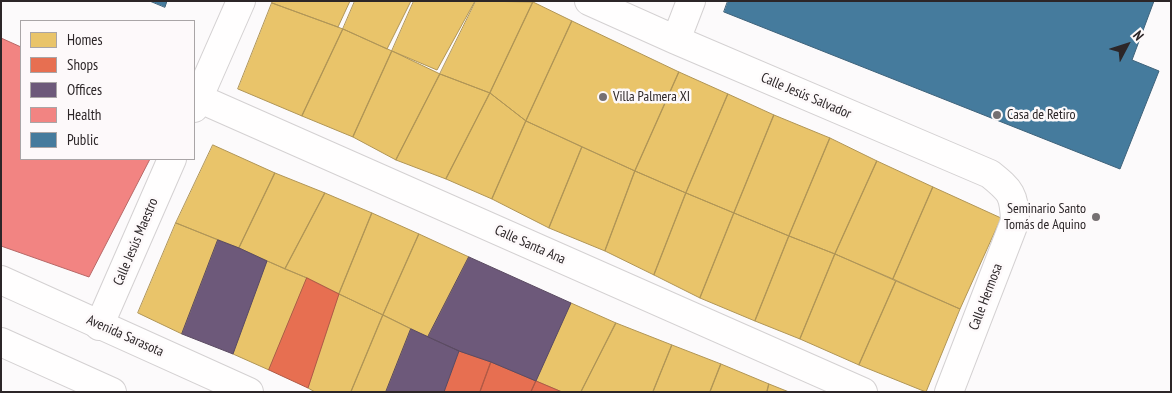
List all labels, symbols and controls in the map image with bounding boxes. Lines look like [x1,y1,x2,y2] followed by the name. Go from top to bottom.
[20,20,195,160] legend
[1102,20,1152,70] north arrow
[1129,27,1148,44] text: N
[67,30,103,49] text: Homes
[67,55,98,74] text: Shops
[758,69,854,123] street label: Calle Jesús Salvador
[67,80,102,99] text: Offices
[613,89,690,105] place label: Villa Palmera XI
[597,91,609,103] marker: Villa Palmera XI
[67,105,101,124] text: Health
[1007,107,1076,123] place label: Casa de Retiro
[991,109,1003,121] marker: Casa de Retiro
[67,130,98,149] text: Public
[110,196,162,288] street label: Calle Jesús Maestro
[1004,201,1086,233] place label: Seminario Santo Tomás de Aquino
[1090,211,1102,223] marker: Seminario Santo Tomás de Aquino
[492,222,568,268] street label: Calle Santa Ana
[966,261,1006,333] street label: Calle Hermosa
[84,312,166,360] street label: Avenida Sarasota

